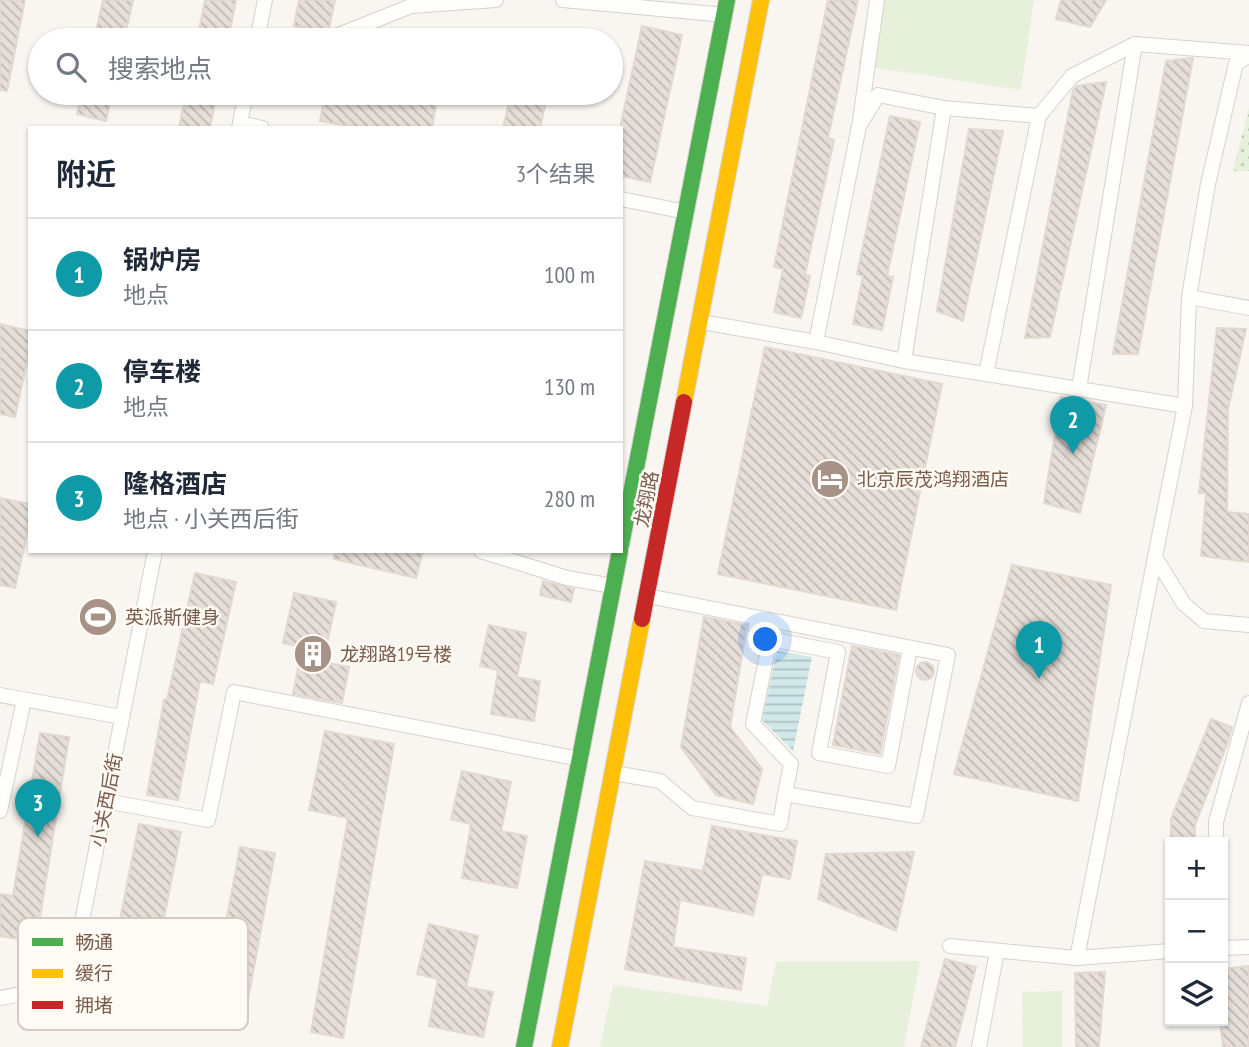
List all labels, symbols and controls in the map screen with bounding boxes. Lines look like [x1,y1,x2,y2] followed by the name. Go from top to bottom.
[28,28,623,105] search box
[52,48,90,86] icon: search
[108,52,212,85] text: 搜索地点
[56,154,116,193] text: 附近
[516,159,595,188] text: 3个结果
[123,243,201,276] text: 锅炉房
[74,260,85,289] text: 1
[544,260,595,289] text: 100 m
[123,280,169,309] text: 地点
[123,355,201,388] text: 停车楼
[74,372,85,401] text: 2
[544,372,595,401] text: 130 m
[123,392,169,421] text: 地点
[1050,396,1096,454] pin: 2
[809,458,851,500] hotel icon: 北京辰茂鸿翔酒店
[123,467,227,500] text: 隆格酒店
[857,467,1009,491] place label: 北京辰茂鸿翔酒店
[629,469,663,529] street label: 龙翔路
[74,484,85,513] text: 3
[544,484,595,513] text: 280 m
[123,504,299,533] text: 地点 · 小关西后街
[77,596,119,638] sports icon: 英派斯健身
[125,605,220,629] place label: 英派斯健身
[1016,621,1062,679] pin: 1
[748,622,782,656] your location
[292,633,334,675] building icon: 龙翔路19号楼
[340,642,452,666] place label: 龙翔路19号楼
[85,751,127,849] street label: 小关西后街
[15,779,61,837] pin: 3
[1165,837,1228,1026] map controls
[1165,837,1228,900] button: +
[1165,900,1228,963] button: −
[18,918,248,1030] legend
[75,930,113,954] text: 畅通
[75,961,113,985] text: 缓行
[1165,963,1228,1026] button: layers
[75,993,113,1017] text: 拥堵

